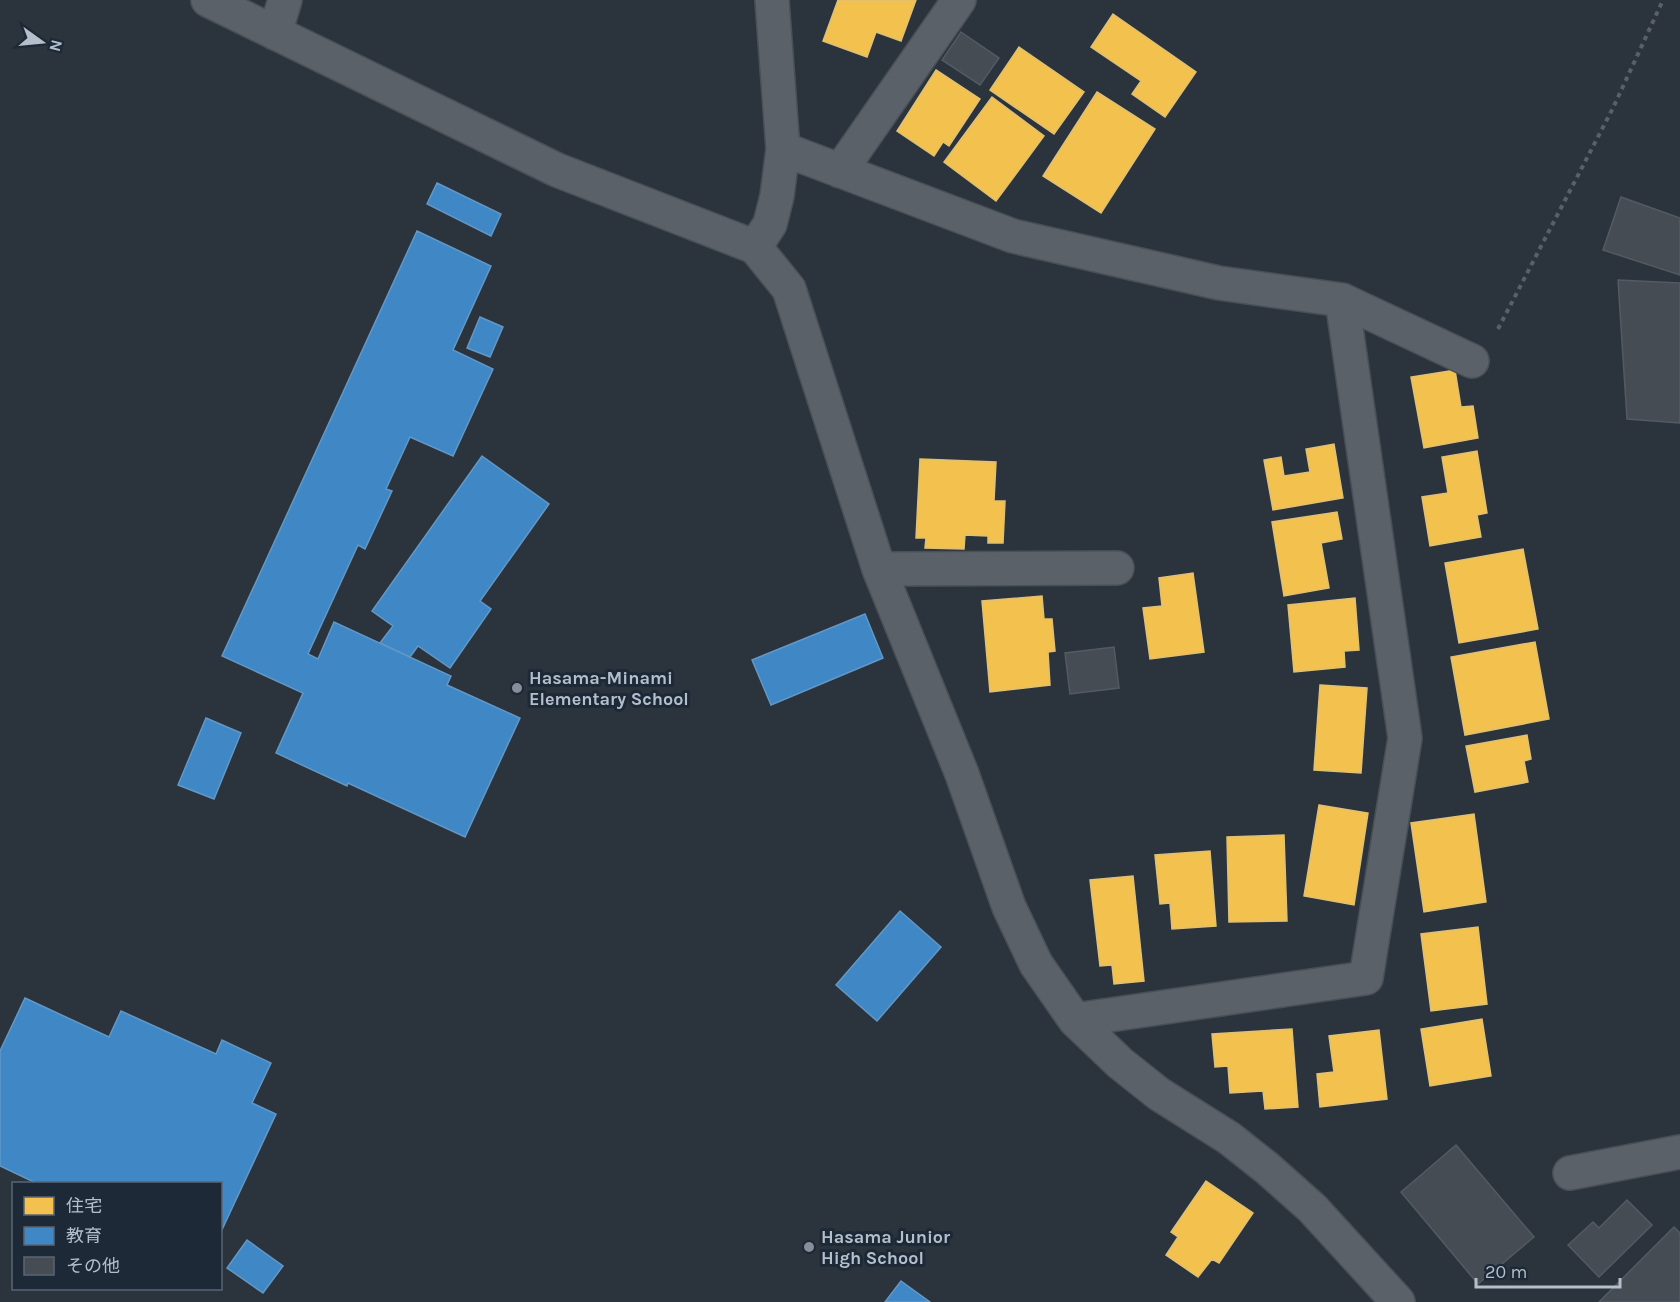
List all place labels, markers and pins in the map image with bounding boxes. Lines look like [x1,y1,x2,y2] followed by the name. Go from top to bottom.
[529,667,689,710] place label: Hasama-Minami Elementary School
[510,681,524,695] marker: Hasama-Minami Elementary School
[821,1226,950,1269] place label: Hasama Junior High School
[802,1240,816,1254] marker: Hasama Junior High School

